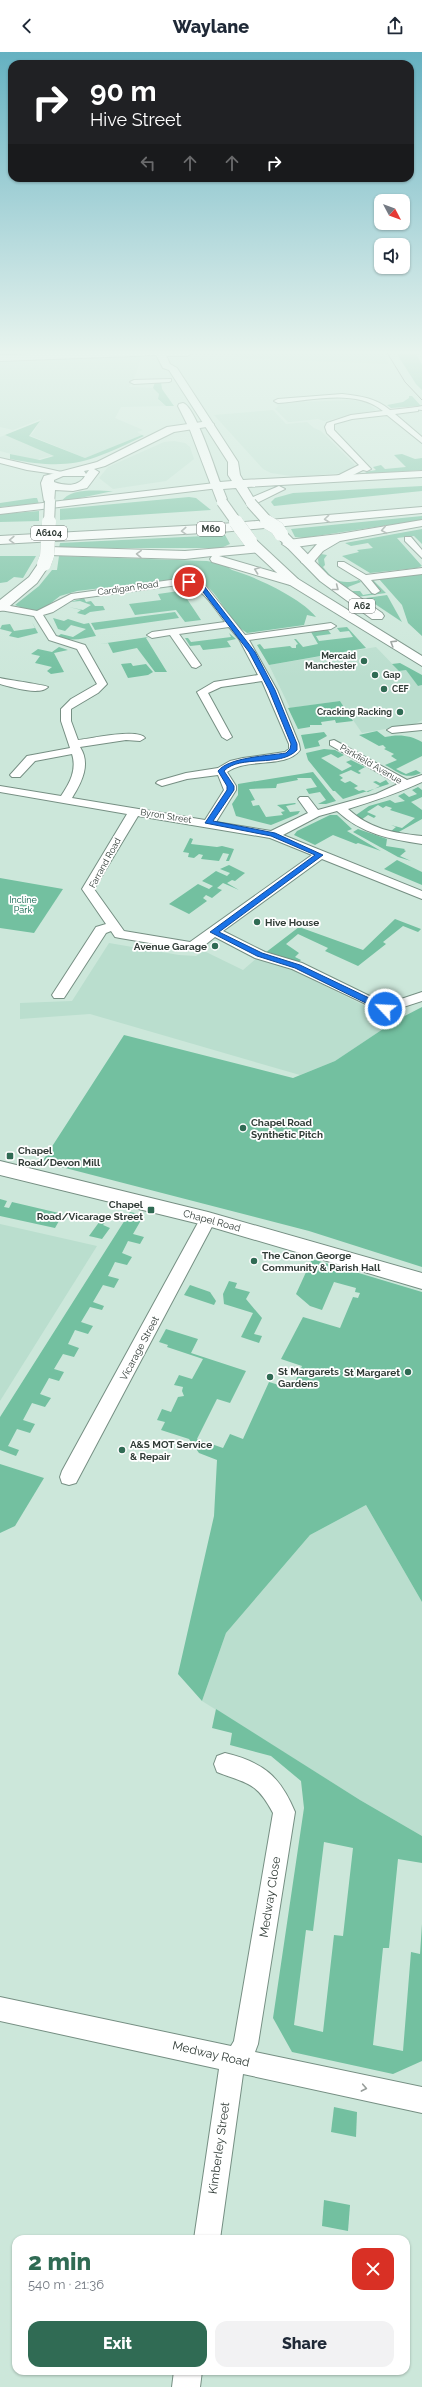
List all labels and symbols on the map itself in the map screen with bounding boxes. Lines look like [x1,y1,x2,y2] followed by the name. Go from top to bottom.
[374,194,410,230] north arrow
[324,515,331,524] one-way arrow
[197,522,225,536] road number: M60
[380,525,387,534] one-way arrow
[31,526,67,540] road number: A6104
[181,526,187,535] one-way arrow
[9,535,15,544] one-way arrow
[136,549,142,558] one-way arrow
[172,565,206,599] pin
[254,566,261,574] one-way arrow
[97,579,159,597] street label: Cardigan Road
[331,583,338,590] one-way arrow
[349,599,375,613] road number: A62
[390,640,397,648] one-way arrow
[305,651,357,671] place label: Mercaid Manchester
[359,656,369,666] marker: Mercaid Manchester
[370,670,380,680] marker: Gap
[383,670,401,680] place label: Gap
[379,684,389,694] marker: CEF
[392,684,409,694] place label: CEF
[317,707,392,717] place label: Cracking Racking
[395,707,405,717] marker: Cracking Racking
[338,742,404,786] street label: Parkfield Avenue
[140,807,192,825] street label: Byron Street
[87,836,123,890] street label: Farrand Road
[9,895,37,915] park label: Incline Park
[252,917,262,927] marker: Hive House
[265,917,319,928] place label: Hive House
[134,941,207,952] place label: Avenue Garage
[210,941,220,951] marker: Avenue Garage
[364,988,406,1030] position arrow
[251,1117,323,1140] place label: Chapel Road Synthetic Pitch
[238,1123,248,1133] marker: Chapel Road Synthetic Pitch
[18,1145,101,1168] place label: Chapel Road/Devon Mill
[5,1151,15,1161] marker: Chapel Road/Devon Mill
[37,1199,144,1222] place label: Chapel Road/Vicarage Street
[146,1205,156,1215] marker: Chapel Road/Vicarage Street
[182,1208,242,1233] street label: Chapel Road
[262,1250,381,1273] place label: The Canon George Community & Parish Hall
[249,1256,259,1266] marker: The Canon George Community & Parish Hall
[118,1314,161,1382] street label: Vicarage Street
[278,1366,339,1389] place label: St Margarets Gardens
[344,1367,400,1378] place label: St Margaret
[403,1367,413,1377] marker: St Margaret
[265,1372,275,1382] marker: St Margarets Gardens
[130,1439,212,1462] place label: A&S MOT Service & Repair
[117,1445,127,1455] marker: A&S MOT Service & Repair
[257,1856,283,1938] street label: Medway Close
[171,2038,251,2070] street label: Medway Road
[361,2083,368,2091] one-way arrow
[206,2101,232,2195] street label: Kimberley Street

